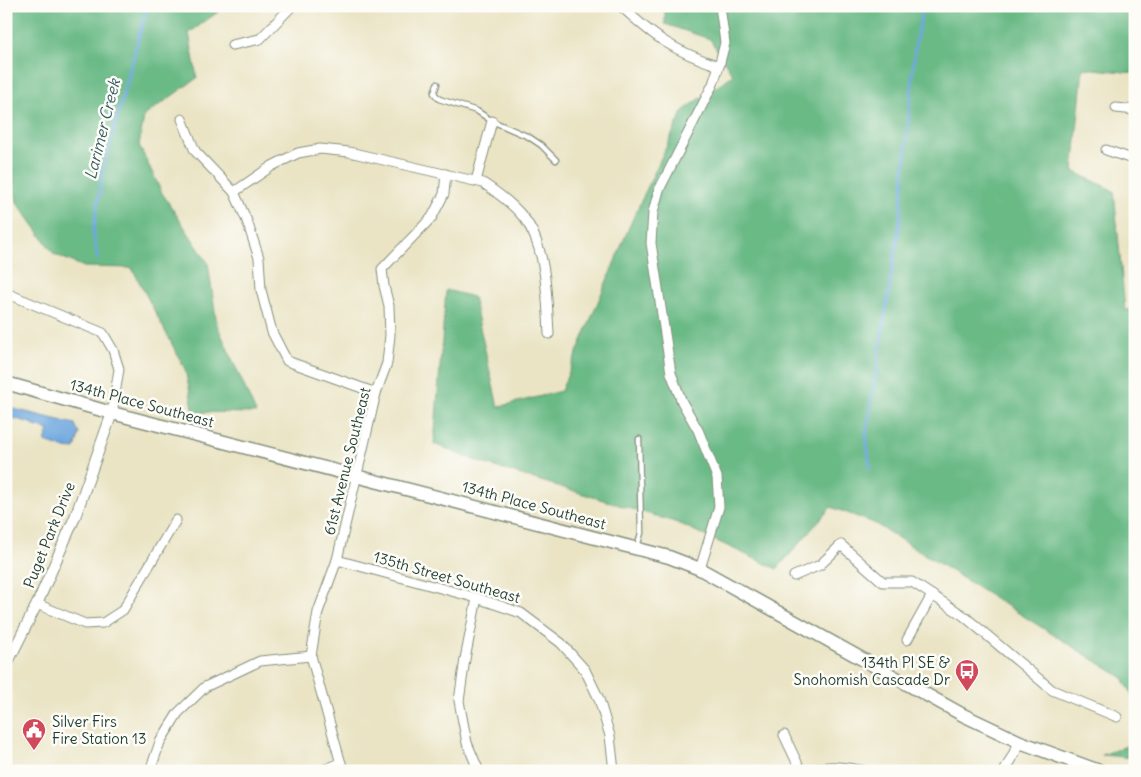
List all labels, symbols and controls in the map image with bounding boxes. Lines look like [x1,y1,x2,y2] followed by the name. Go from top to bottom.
[80,75,125,181] water label: Larimer Creek
[68,375,216,431] street label: 134th Place Southeast
[319,385,375,537] street label: 61st Avenue Southeast
[460,477,608,533] street label: 134th Place Southeast
[19,479,79,591] street label: Puget Park Drive
[371,547,523,607] street label: 135th Street Southeast
[794,653,951,689] place label: 134th Pl SE & Snohomish Cascade Dr
[954,658,980,692] bus stop icon: 134th Pl SE & Snohomish Cascade Dr
[52,712,146,748] place label: Silver Firs Fire Station 13
[21,717,47,751] public building icon: Silver Firs Fire Station 13

